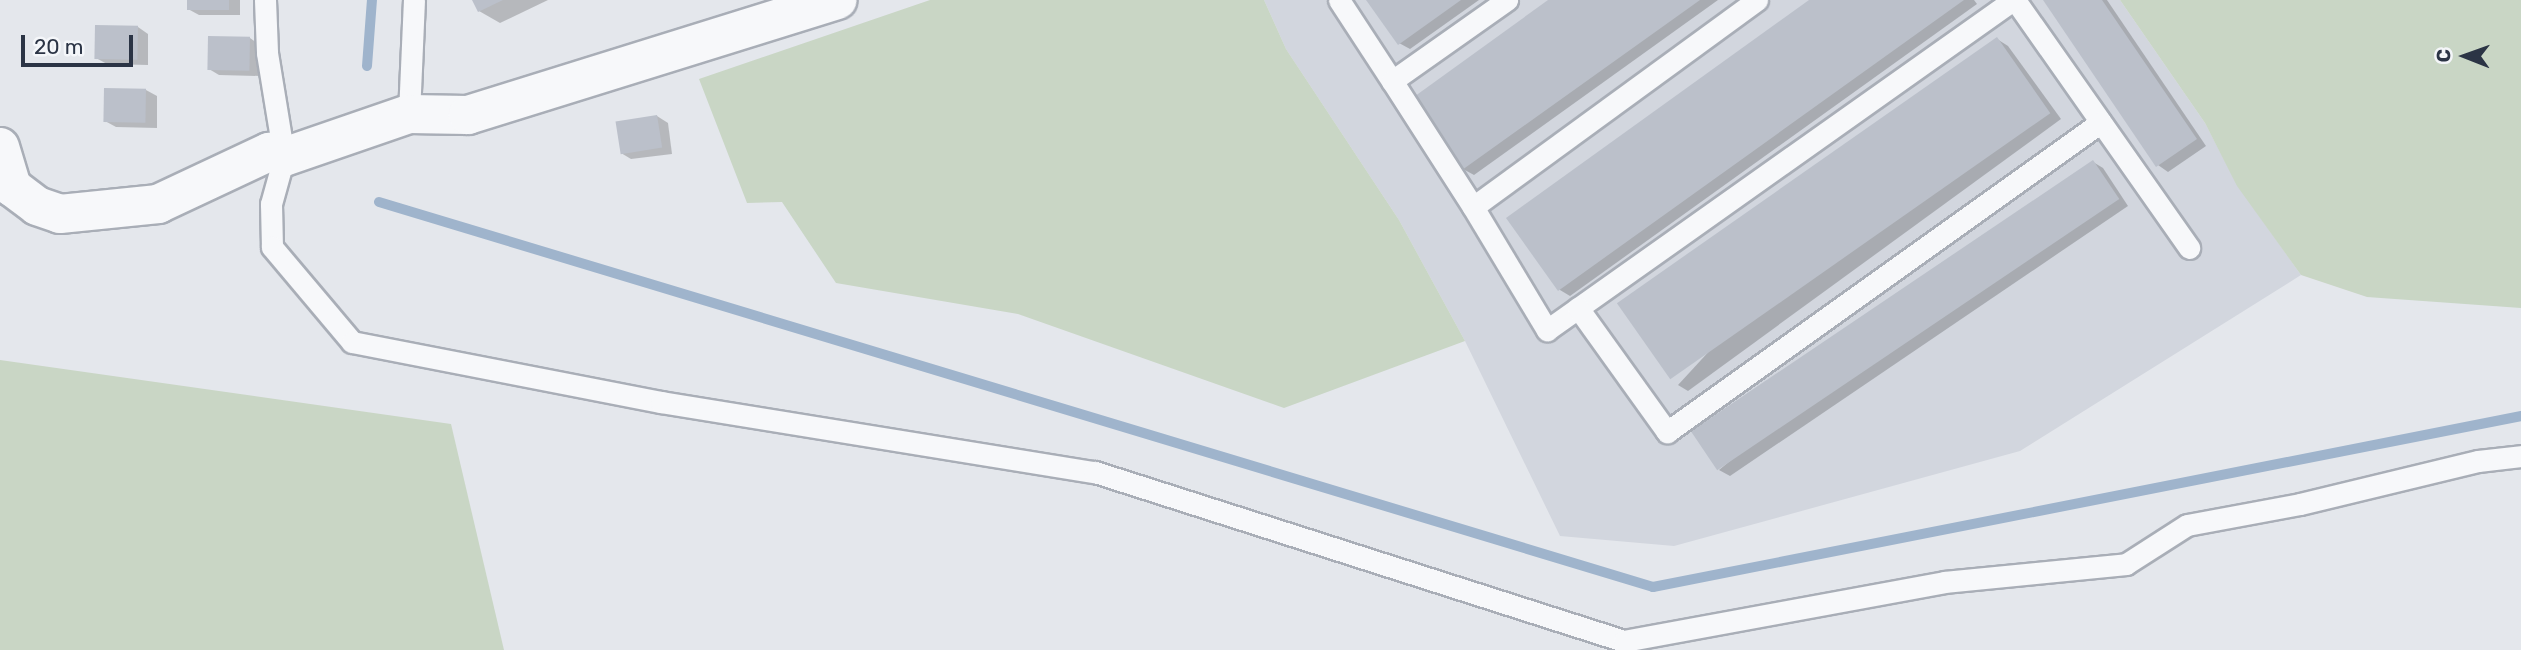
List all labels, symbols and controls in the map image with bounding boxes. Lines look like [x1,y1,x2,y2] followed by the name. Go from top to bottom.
[24,21,136,65] scale bar
[2430,21,2500,91] north arrow
[34,34,83,59] text: 20 m
[2432,49,2455,62] text: С

